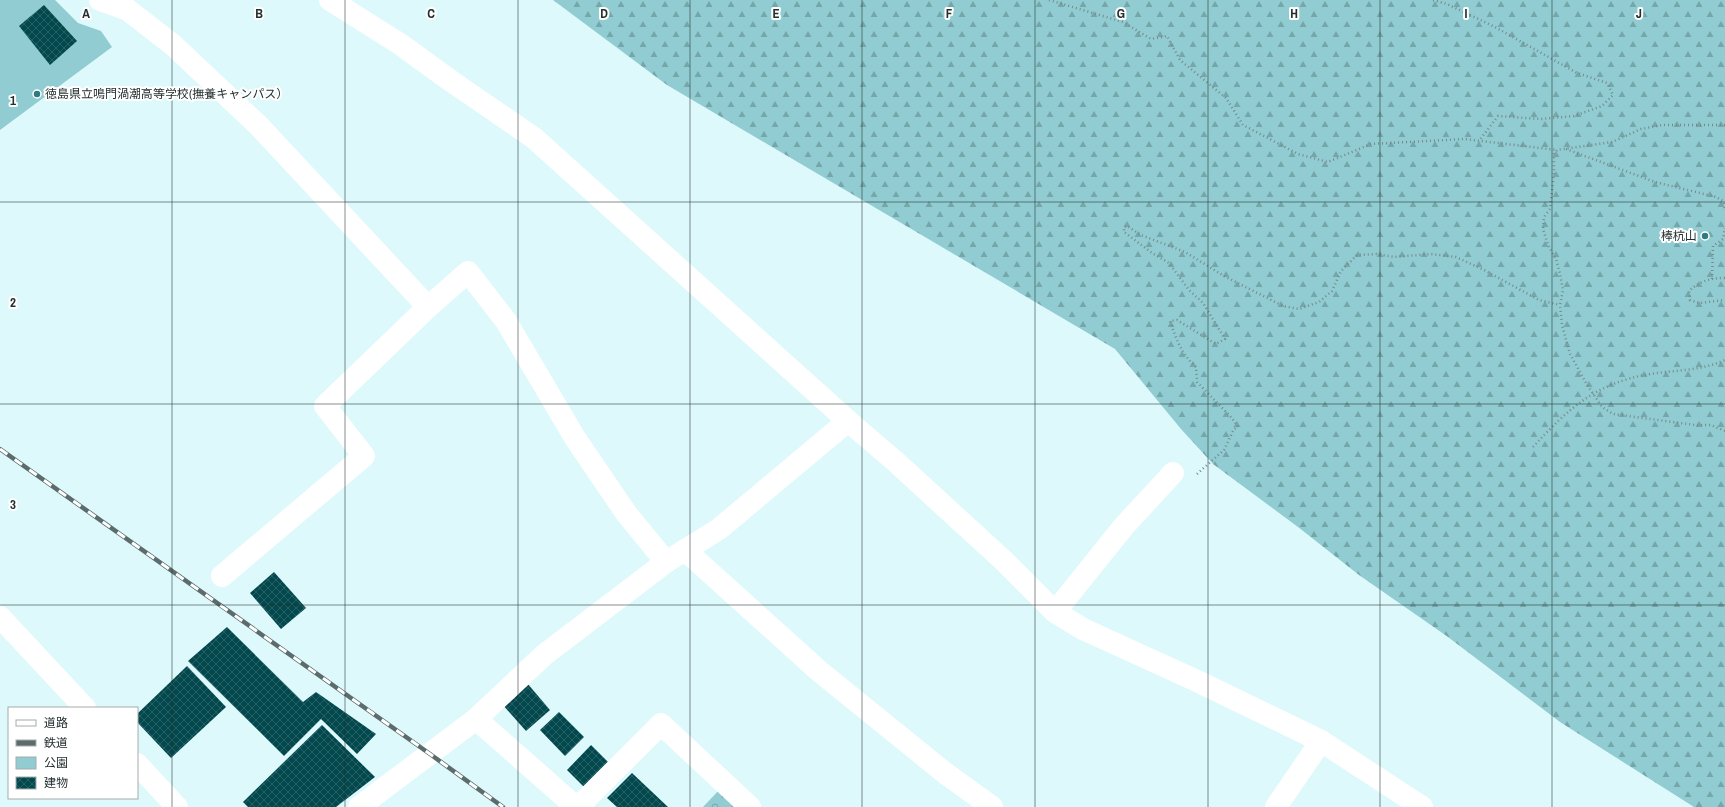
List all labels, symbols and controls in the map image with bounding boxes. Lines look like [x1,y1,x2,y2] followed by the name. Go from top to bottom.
[82,5,90,22] text: A
[255,5,263,22] text: B
[427,5,435,22] text: C
[600,5,608,22] text: D
[772,5,780,22] text: E
[946,5,953,22] text: F
[1117,5,1125,22] text: G
[1290,5,1298,22] text: H
[1465,5,1468,22] text: I
[1636,5,1642,22] text: J
[45,86,288,102] place label: 徳島県立鳴門渦潮高等学校(撫養キャンパス）
[32,89,42,99] marker: 徳島県立鳴門渦潮高等学校(撫養キャンパス）
[10,92,16,109] text: 1
[1661,228,1697,244] place label: 棒杭山
[1700,231,1710,241] marker: 棒杭山
[10,294,16,311] text: 2
[10,496,16,513] text: 3
[8,707,138,799] legend
[44,715,68,731] text: 道路
[44,735,68,751] text: 鉄道
[44,755,68,771] text: 公園
[44,775,68,791] text: 建物

